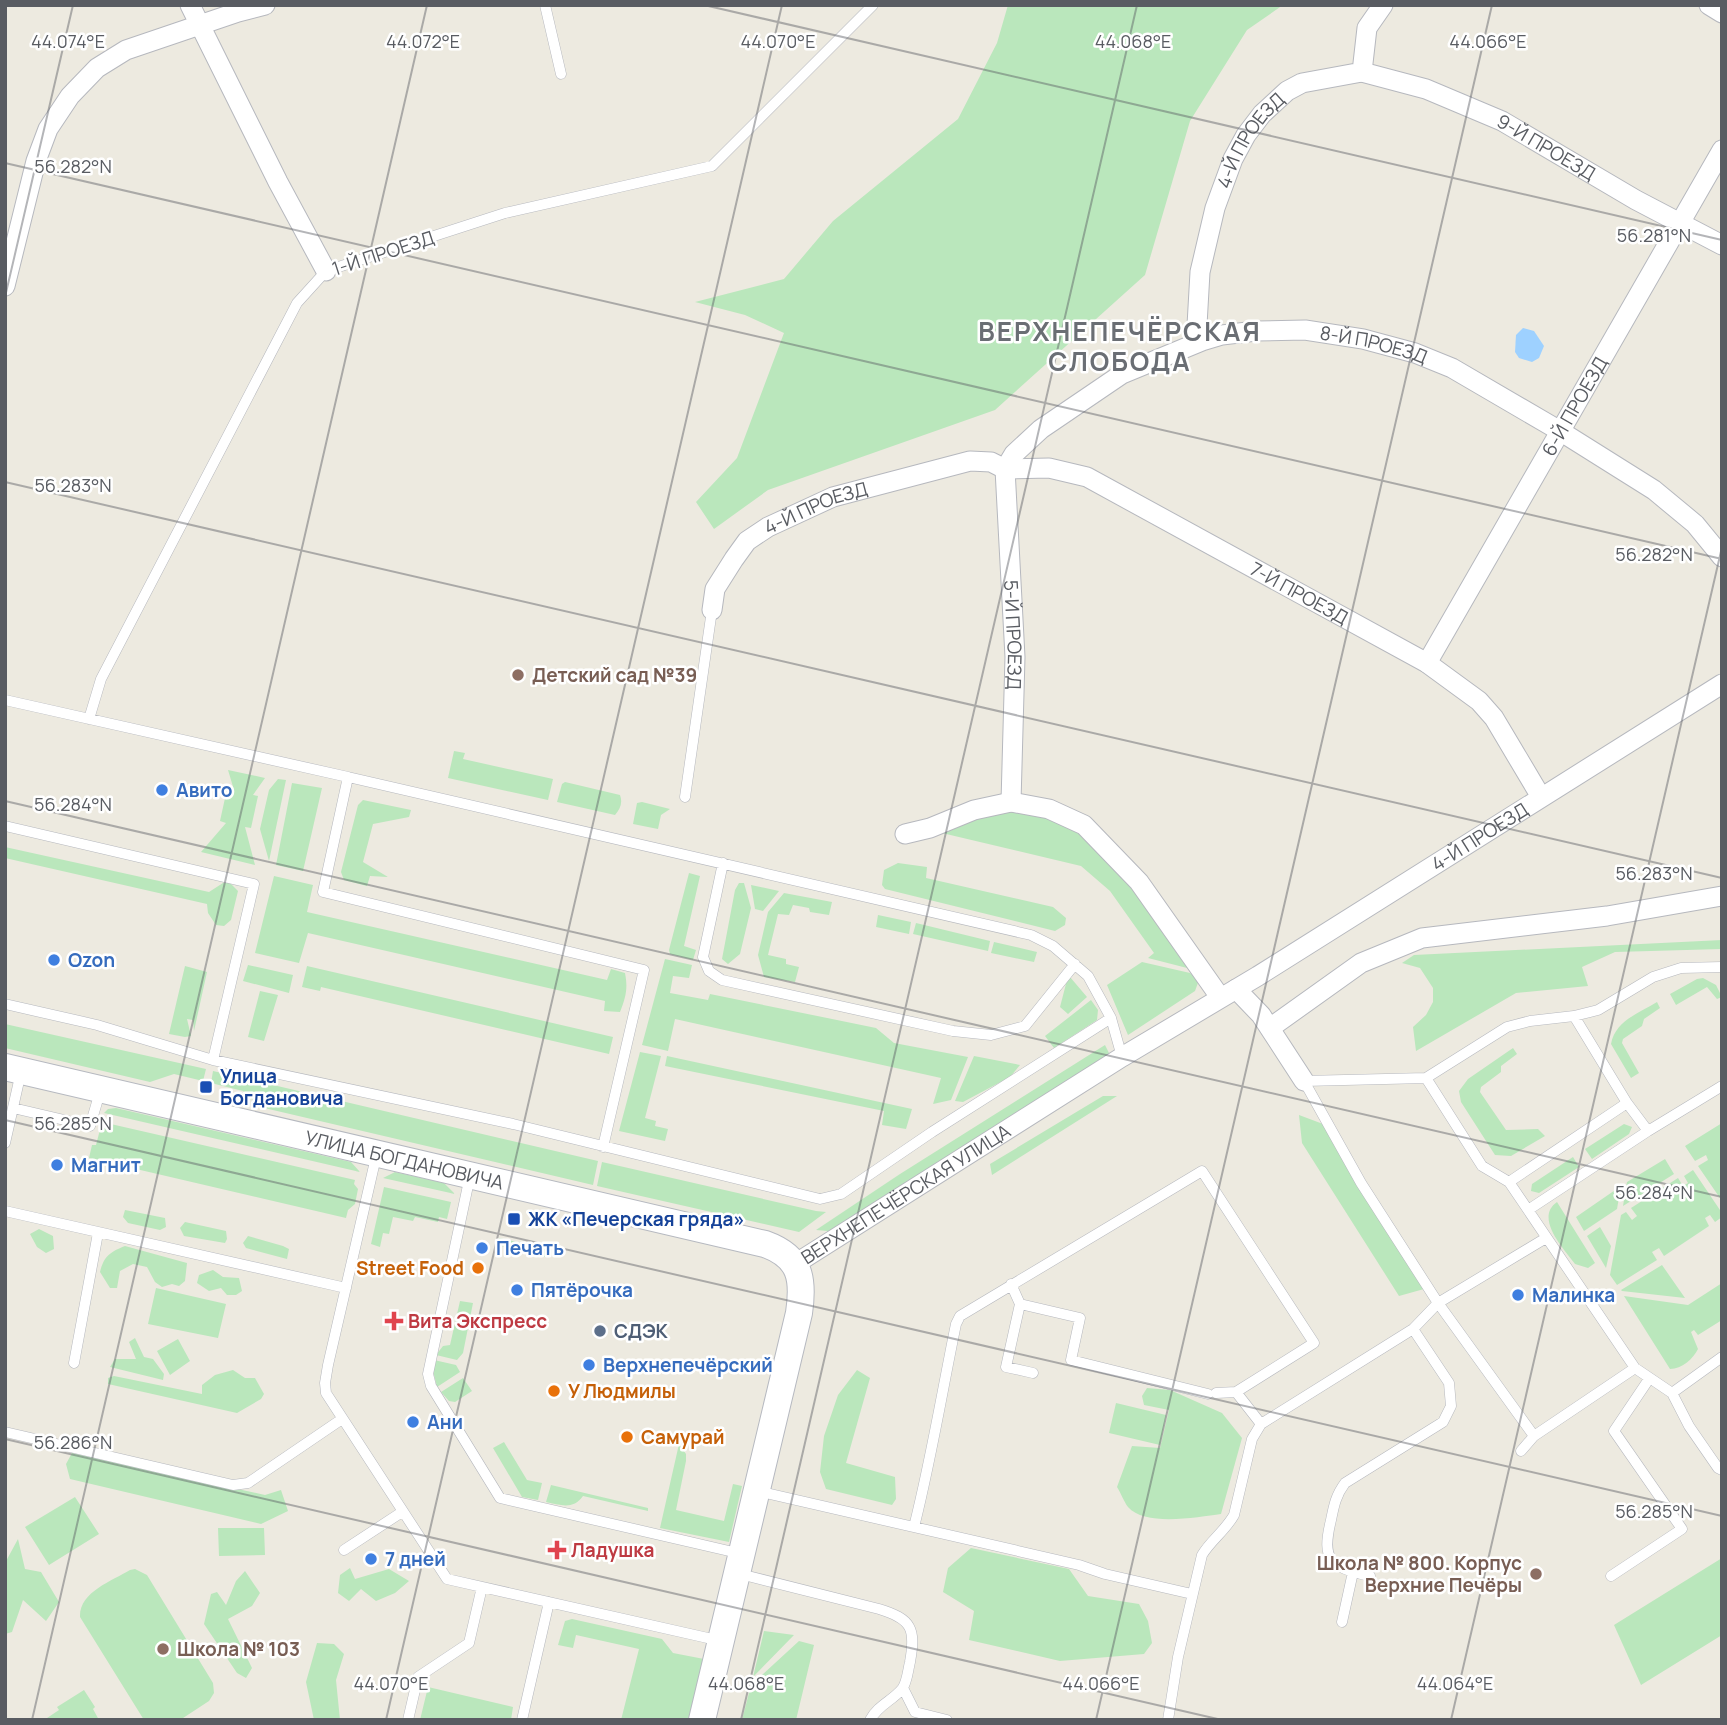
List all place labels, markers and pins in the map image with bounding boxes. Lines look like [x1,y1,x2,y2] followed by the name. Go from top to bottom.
[532,662,697,688] place label: Детский сад №39
[510,667,526,683] marker: Детский сад №39
[176,777,233,803] place label: Авито
[154,782,170,798] marker: Авито
[68,947,115,973] place label: Ozon
[46,952,62,968] marker: Ozon
[220,1063,343,1111] place label: Улица Богдановича
[198,1079,214,1095] marker: Улица Богдановича
[71,1152,141,1178] place label: Магнит
[49,1157,65,1173] marker: Магнит
[528,1206,745,1232] place label: ЖК «Печерская гряда»
[506,1211,522,1227] marker: ЖК «Печерская гряда»
[496,1235,564,1261] place label: Печать
[474,1240,490,1256] marker: Печать
[356,1255,464,1281] place label: Street Food
[470,1260,486,1276] marker: Street Food
[531,1277,633,1303] place label: Пятёрочка
[509,1282,525,1298] marker: Пятёрочка
[1532,1282,1615,1308] place label: Малинка
[1510,1287,1526,1303] marker: Малинка
[408,1308,547,1334] place label: Вита Экспресс
[386,1313,402,1329] marker: Вита Экспресс
[614,1318,669,1344] place label: СДЭК
[592,1323,608,1339] marker: СДЭК
[603,1352,773,1378] place label: Верхнепечёрский
[581,1357,597,1373] marker: Верхнепечёрский
[568,1378,676,1404] place label: У Людмилы
[546,1383,562,1399] marker: У Людмилы
[427,1409,463,1435] place label: Ани
[405,1414,421,1430] marker: Ани
[641,1424,725,1450] place label: Самурай
[619,1429,635,1445] marker: Самурай
[571,1537,655,1563] place label: Ладушка
[549,1542,565,1558] marker: Ладушка
[385,1546,446,1572] place label: 7 дней
[1317,1550,1522,1598] place label: Школа № 800. Корпус Верхние Печёры
[363,1551,379,1567] marker: 7 дней
[1528,1566,1544,1582] marker: Школа № 800. Корпус Верхние Печёры
[177,1636,300,1662] place label: Школа № 103
[155,1641,171,1657] marker: Школа № 103

